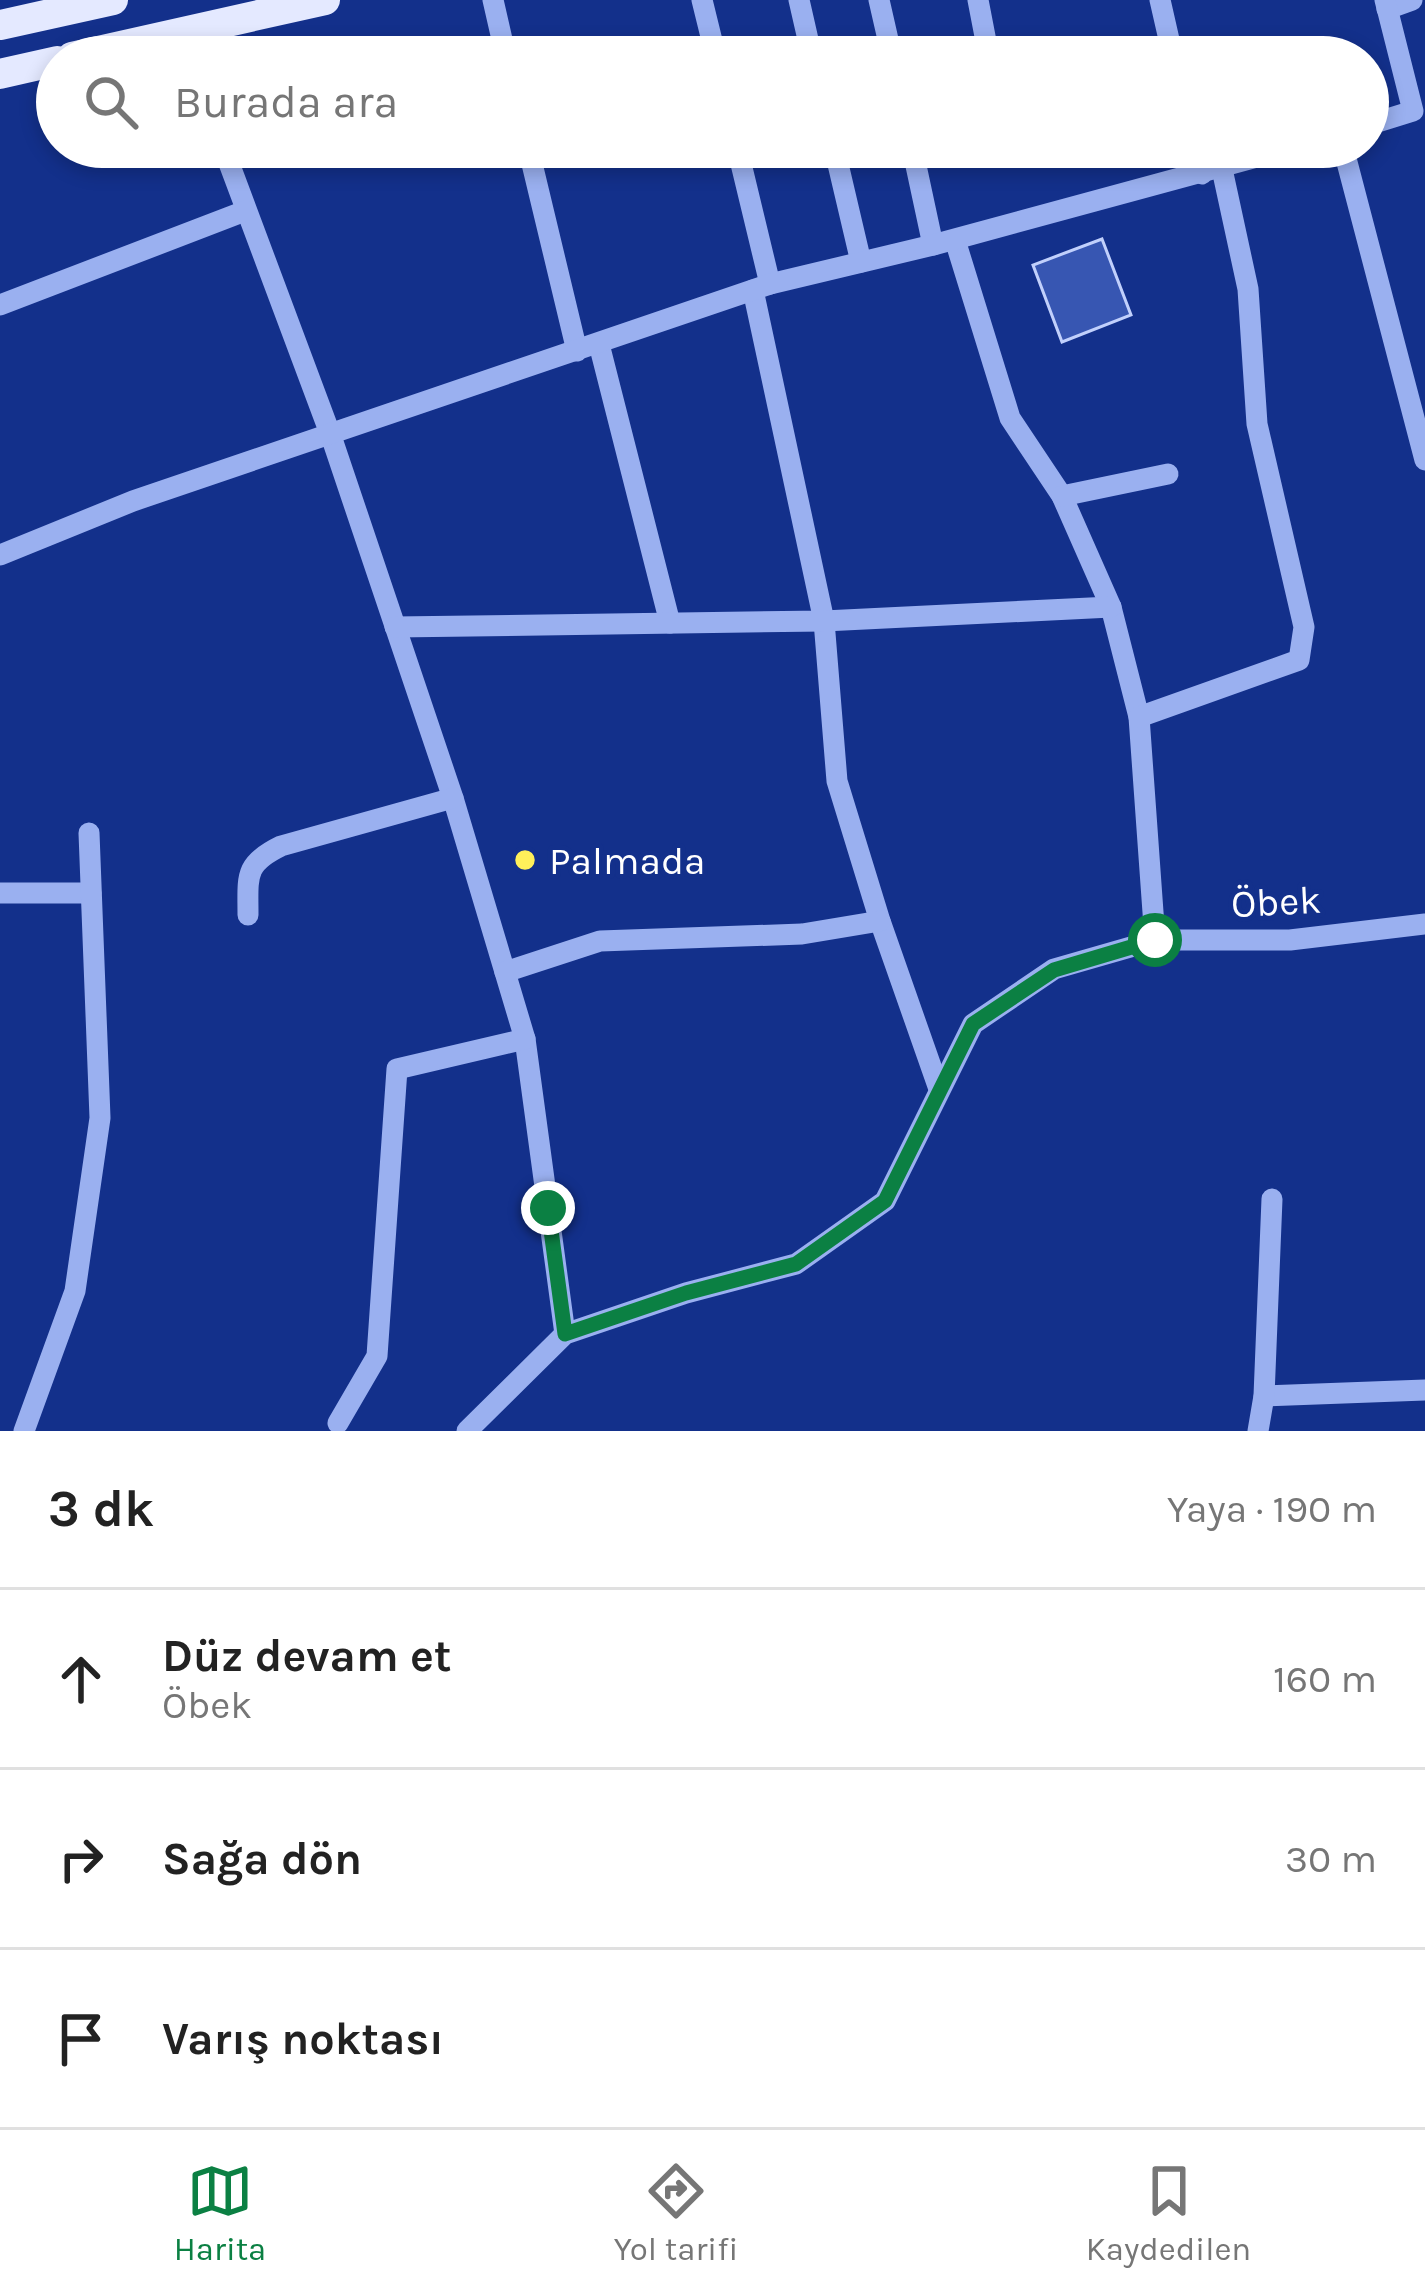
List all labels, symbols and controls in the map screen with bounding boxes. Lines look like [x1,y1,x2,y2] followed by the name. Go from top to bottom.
[36,36,1389,168] search box
[78,69,144,135] icon: search
[174,76,398,128] text: Burada ara
[549,838,706,884] place label: Palmada
[512,847,538,873] marker: Palmada
[1230,877,1322,927] street label: Öbek
[1128,913,1182,967] route start
[521,1181,575,1235] route end
[48,1479,154,1539] text: 3 dk
[1167,1486,1377,1532] text: Yaya · 190 m
[162,1630,452,1682] text: Düz devam et
[48,1646,114,1712] icon: ahead
[1273,1656,1377,1702] text: 160 m
[162,1682,252,1728] text: Öbek
[48,1826,114,1892] icon: right
[162,1833,362,1885] text: Sağa dön
[1285,1836,1377,1882] text: 30 m
[48,2006,114,2072] icon: arrive
[162,2013,444,2065] text: Varış noktası
[174,2158,266,2268] tab: Harita
[614,2158,738,2268] tab: Yol tarifi
[1086,2158,1251,2268] tab: Kaydedilen

